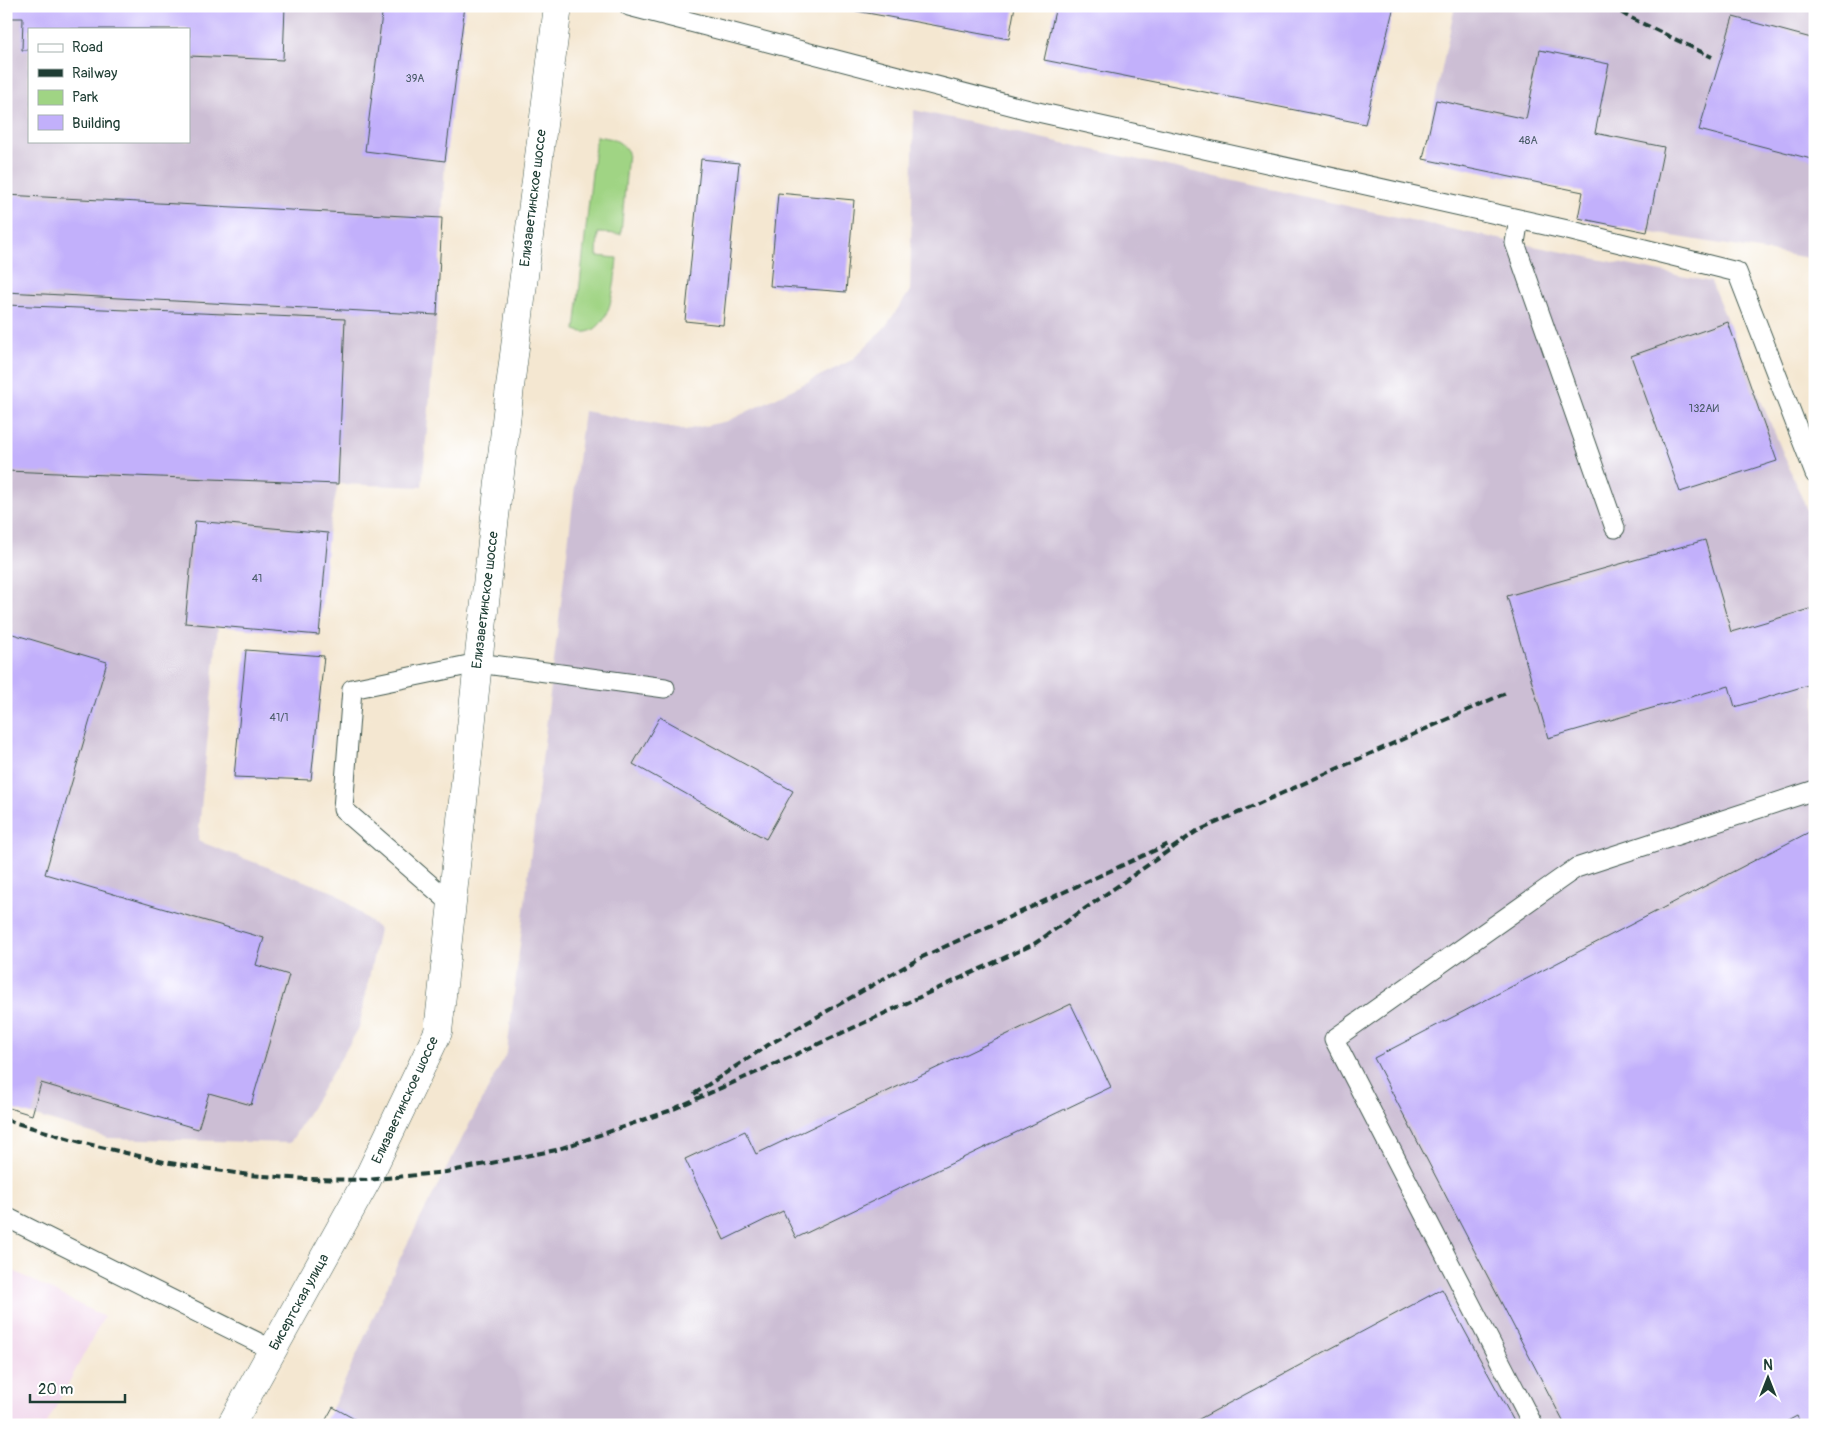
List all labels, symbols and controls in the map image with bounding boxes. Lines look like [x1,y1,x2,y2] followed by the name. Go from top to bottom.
[28,28,190,142] legend
[72,38,103,57] text: Road
[72,64,118,83] text: Railway
[406,72,424,85] house number: 39А
[72,88,99,107] text: Park
[72,114,120,133] text: Building
[516,128,550,268] street label: Елизаветинское шоссе
[1518,134,1538,147] house number: 48А
[1689,402,1720,415] house number: 132АИ
[468,530,502,670] street label: Елизаветинское шоссе
[252,572,262,585] house number: 41
[270,711,288,724] house number: 41/1
[368,1034,442,1166] street label: Елизаветинское шоссе
[265,1251,333,1353] street label: Бисертская улица
[1744,1354,1794,1404] north arrow
[1763,1357,1773,1374] text: N
[30,1371,125,1403] scale bar
[38,1380,73,1399] text: 20 m

